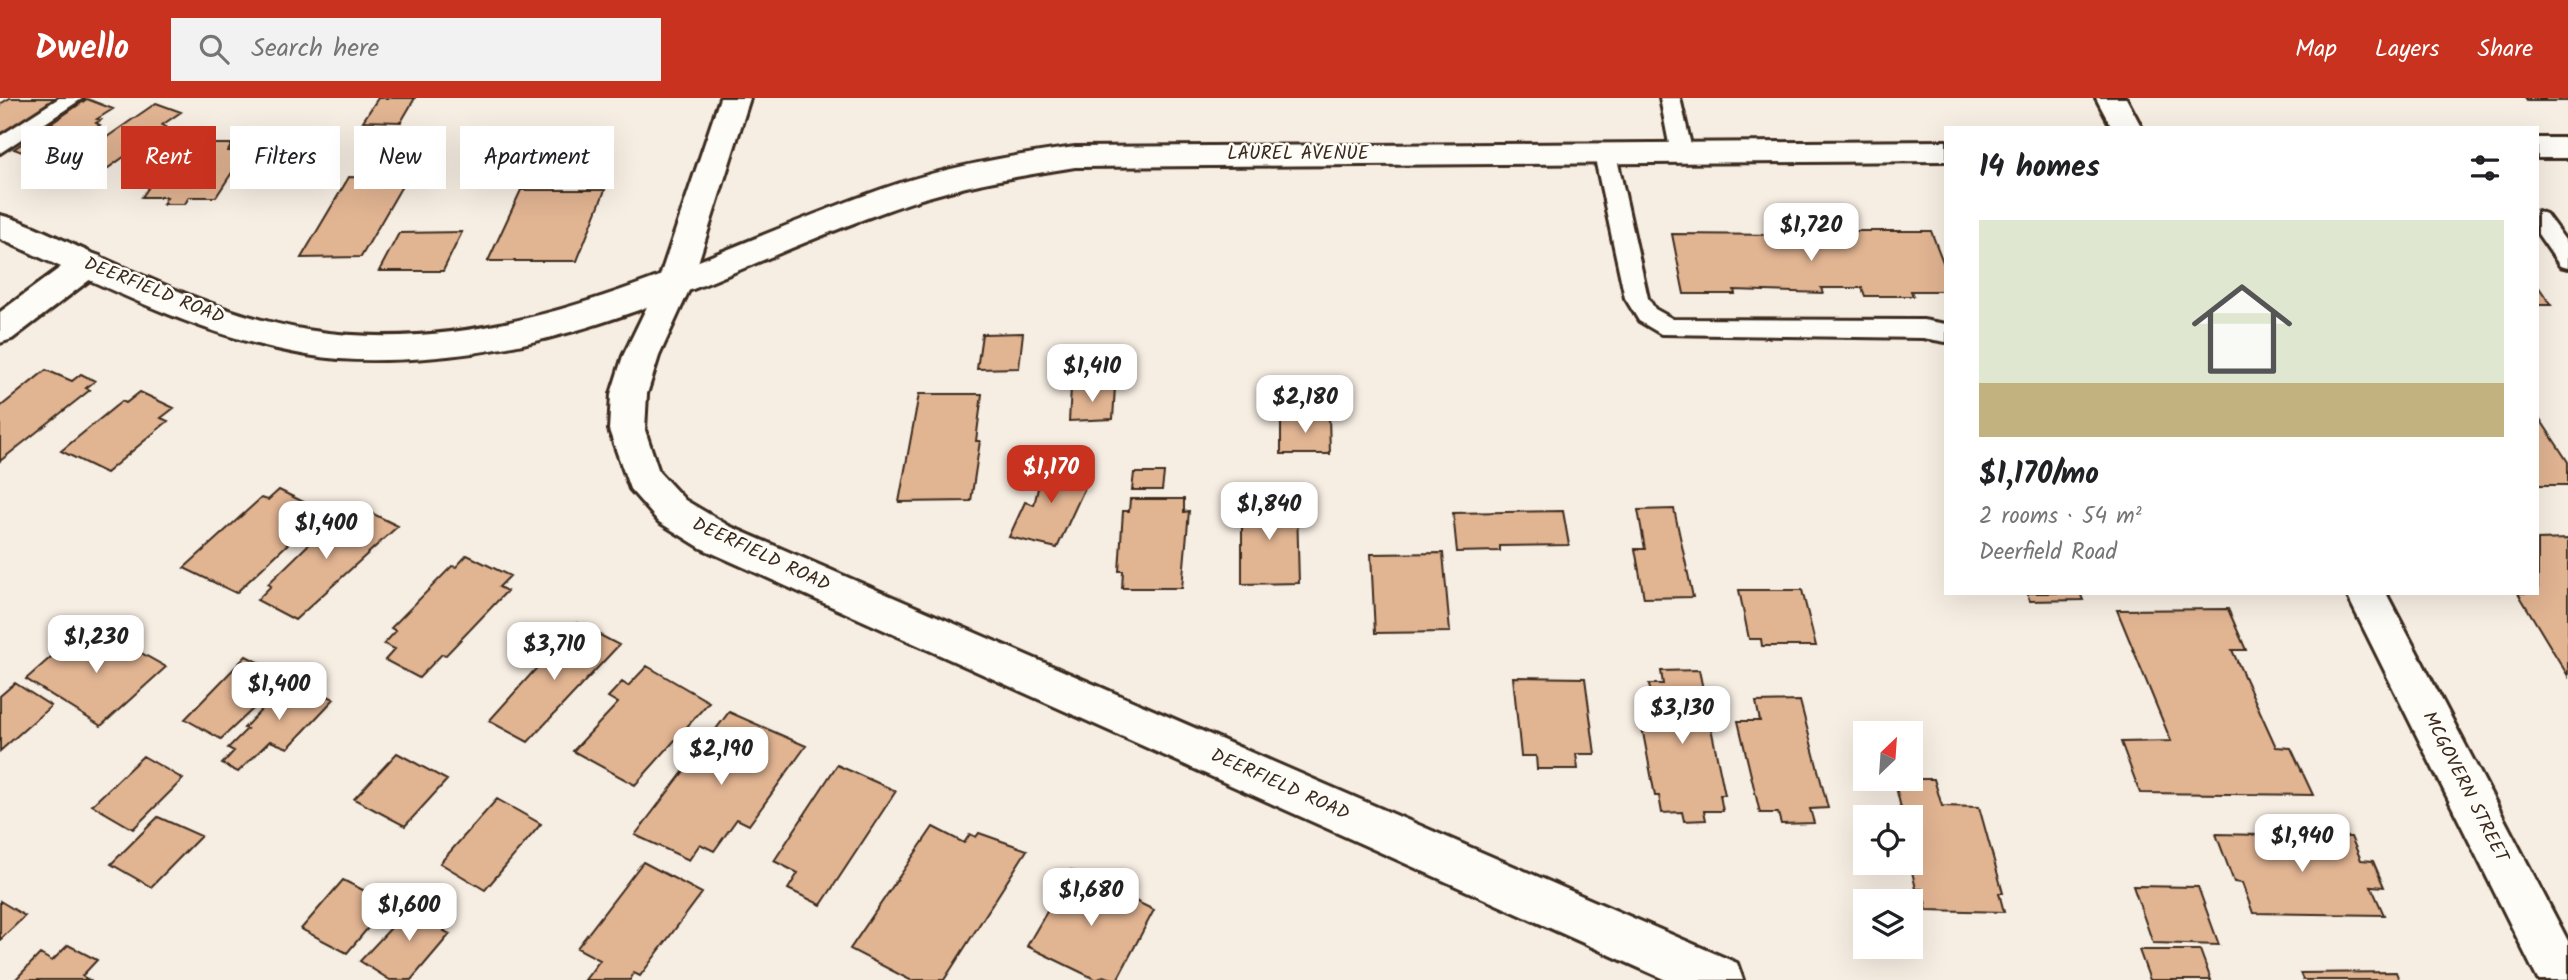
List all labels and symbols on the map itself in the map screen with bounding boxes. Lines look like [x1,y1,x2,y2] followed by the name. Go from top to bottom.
[1227,139,1370,169] street label: LAUREL AVENUE
[1754,204,1868,263] pin: $1,720
[79,249,229,333] street label: DEERFIELD ROAD
[1035,344,1149,404] pin: $1,410
[1248,376,1362,435] pin: $2,180
[994,446,1108,505] pin: $1,170
[1212,482,1326,542] pin: $1,840
[269,502,383,561] pin: $1,400
[687,510,835,600] street label: DEERFIELD ROAD
[39,616,153,675] pin: $1,230
[497,622,611,682] pin: $3,710
[222,662,336,722] pin: $1,400
[1625,686,1739,746] pin: $3,130
[2414,706,2517,869] street label: MCGOVERN STREET
[1853,721,1923,791] north arrow
[664,728,778,787] pin: $2,190
[1206,741,1354,829] street label: DEERFIELD ROAD
[2245,814,2359,874] pin: $1,940
[1034,868,1148,928] pin: $1,680
[352,884,466,943] pin: $1,600

